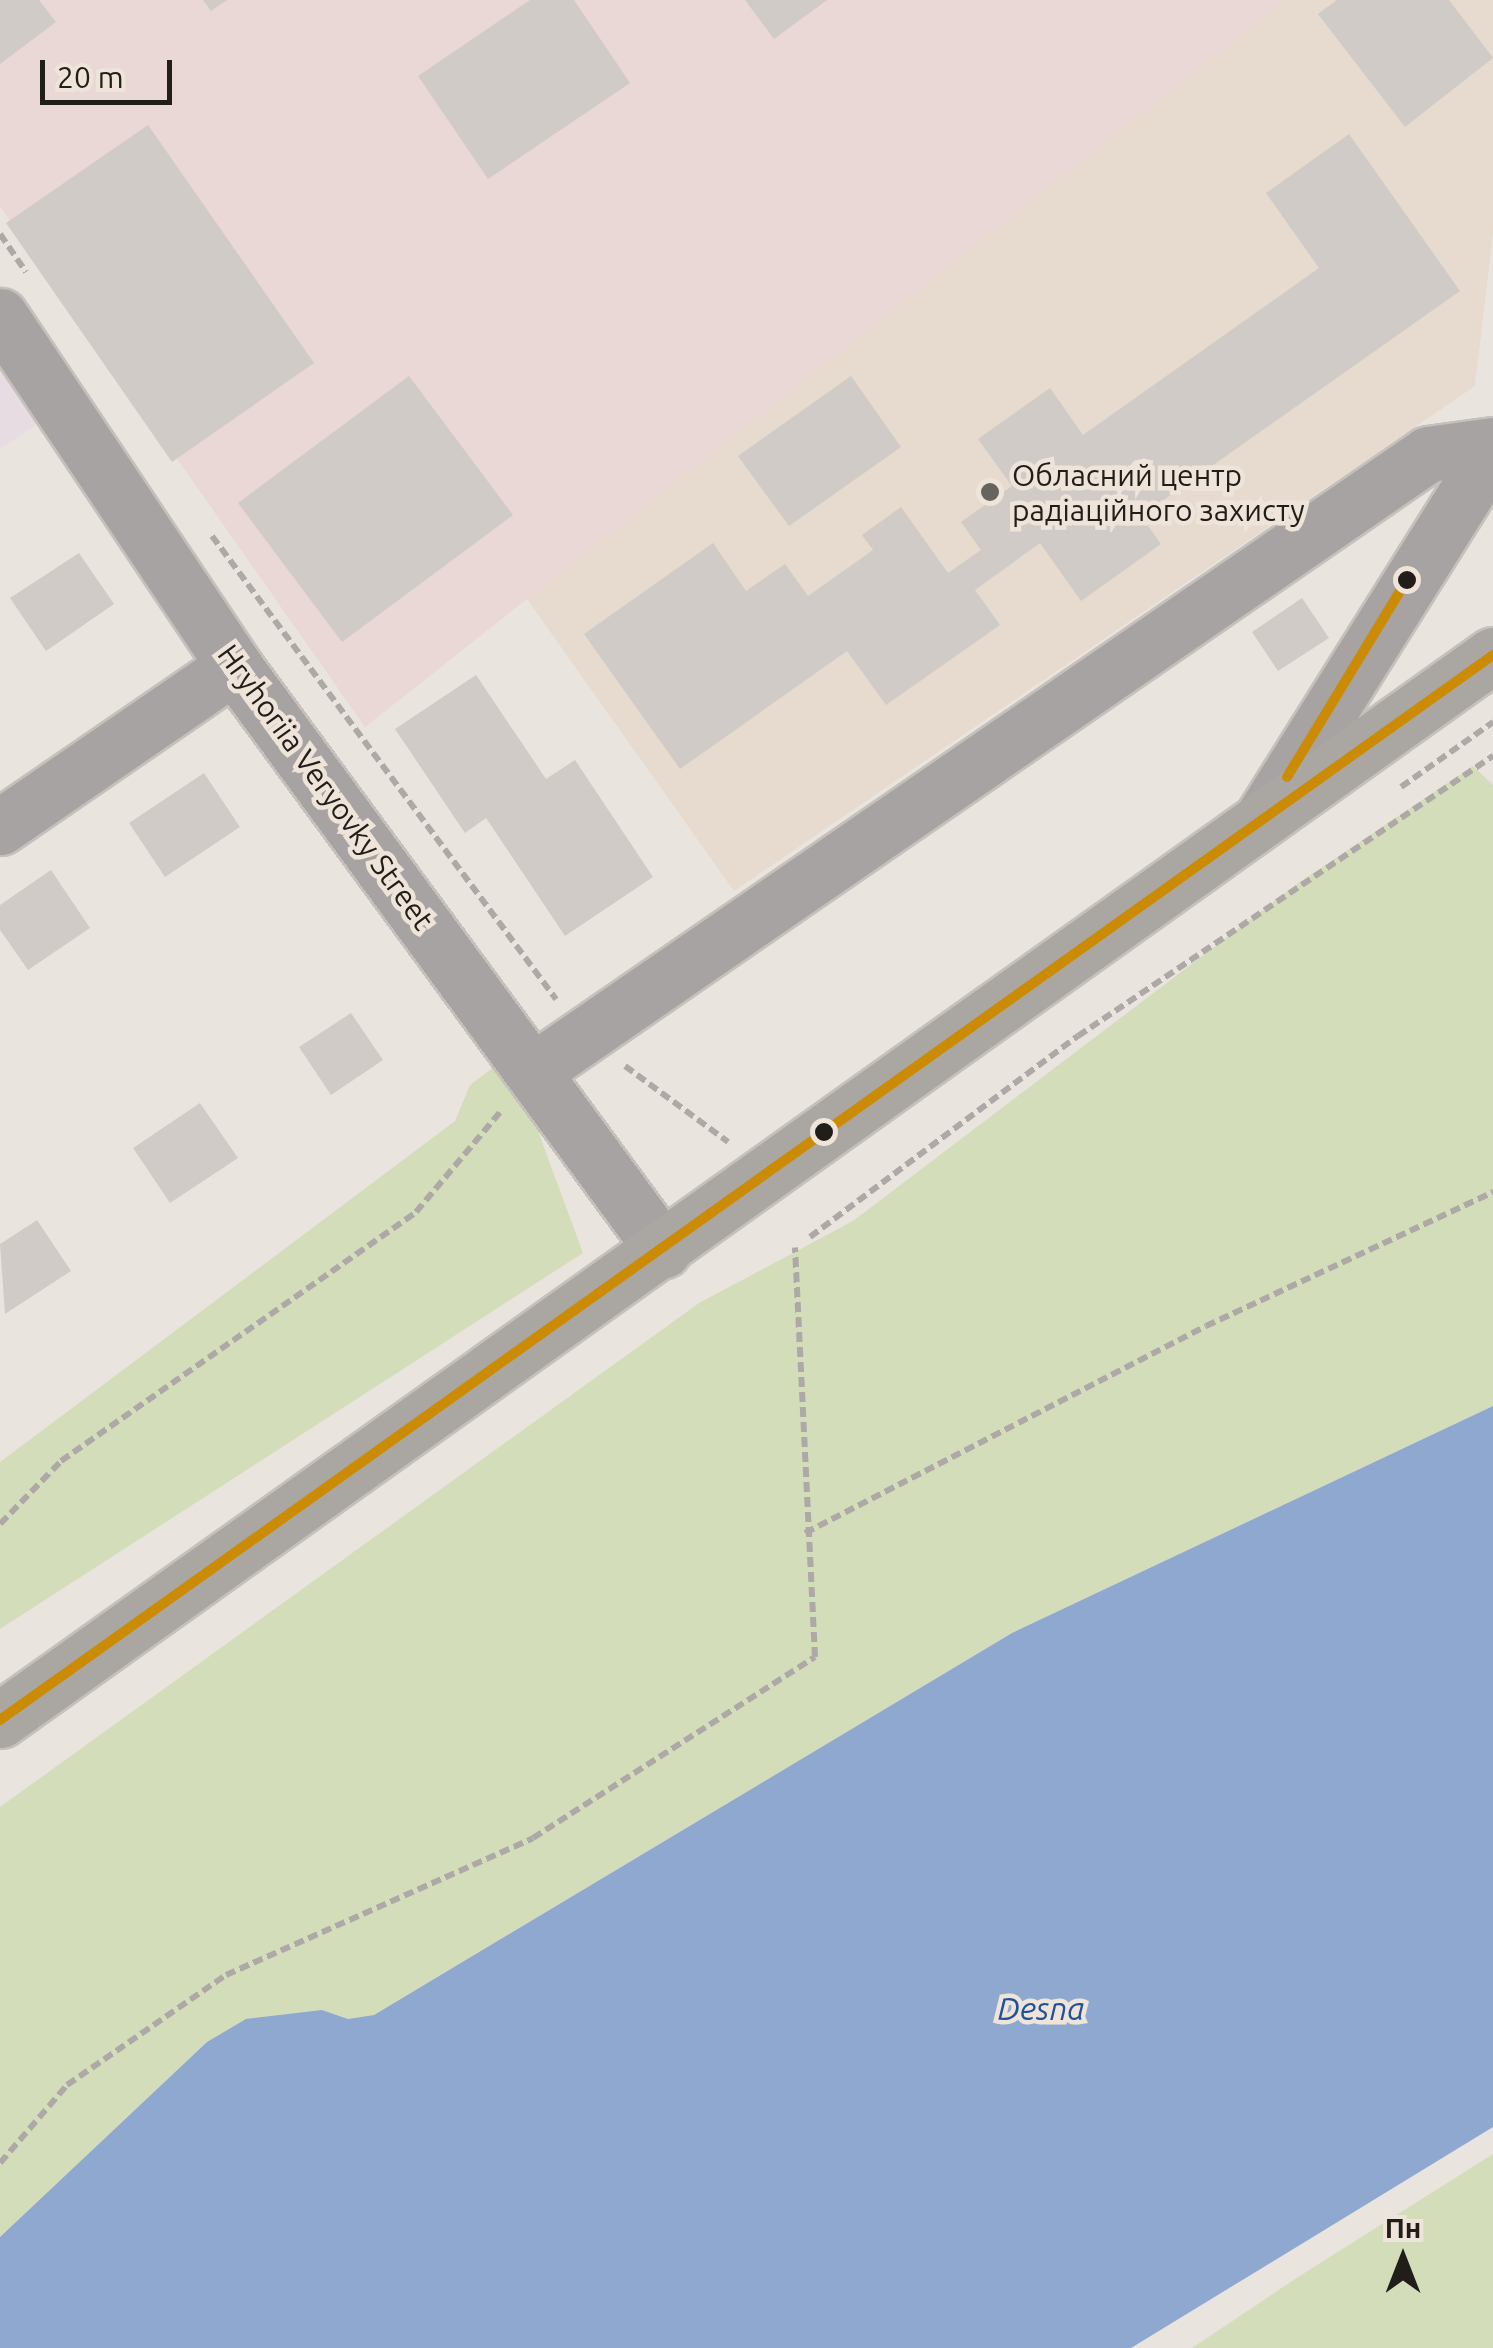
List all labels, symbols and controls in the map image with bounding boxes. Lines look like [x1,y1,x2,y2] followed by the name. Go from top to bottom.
[45,40,178,102] scale bar
[57,60,124,94] text: 20 m
[1012,457,1305,528] place label: Обласний центр радіаційного захисту
[977,479,1003,505] marker: Обласний центр радіаційного захисту
[1397,570,1417,590] unlabelled marker
[210,637,442,937] street label: Hryhoriia Veryovky Street
[814,1122,834,1142] unlabelled marker
[997,1989,1085,2027] water label: Desna
[1353,2208,1453,2308] north arrow
[1385,2212,1421,2243] text: Пн

